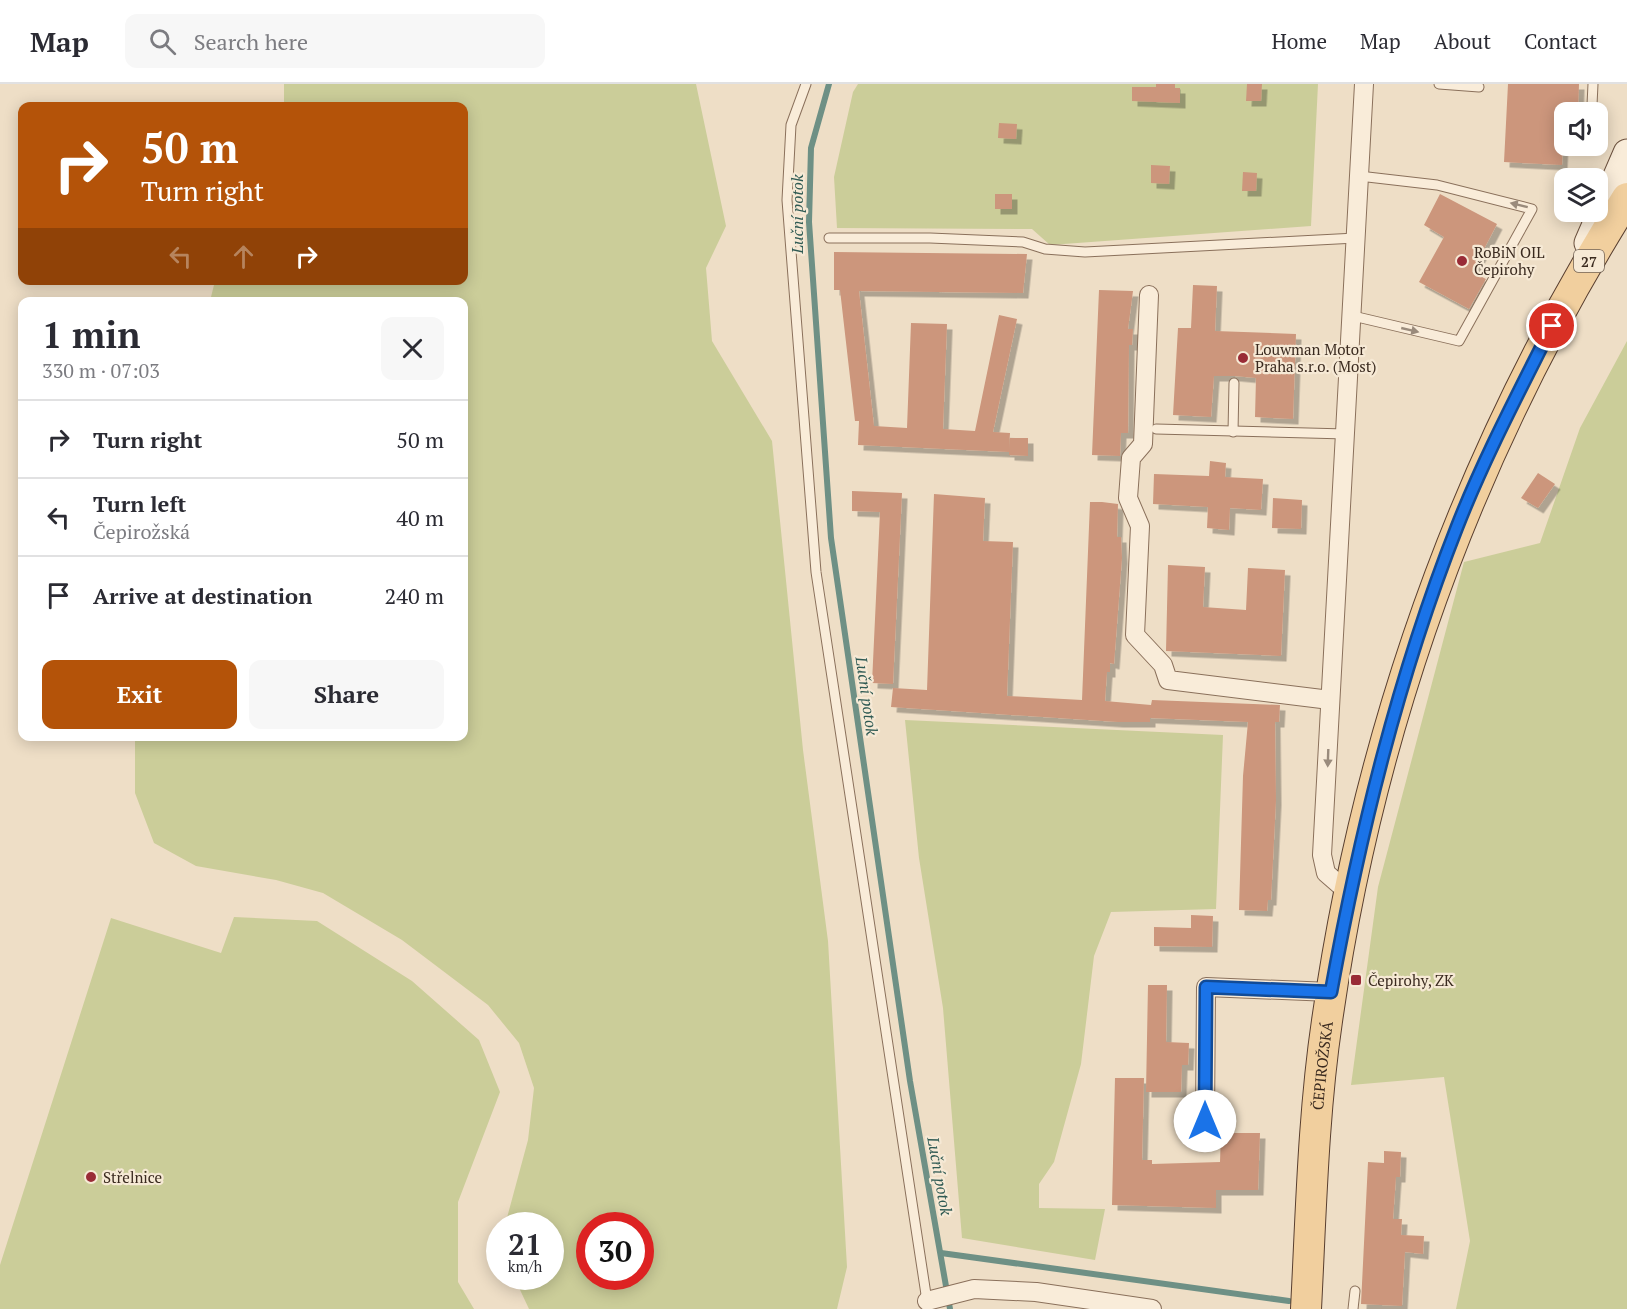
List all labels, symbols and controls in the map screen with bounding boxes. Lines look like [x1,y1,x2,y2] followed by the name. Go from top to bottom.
[125,14,545,68] search box
[30,23,89,60] text: Map
[146,25,179,58] icon: search
[194,27,308,56] text: Search here
[1271,27,1327,55] text: Home
[1360,27,1401,55] text: Map
[1434,27,1491,55] text: About
[1524,27,1597,55] text: Contact
[1554,102,1608,222] map controls
[1554,102,1608,156] button: sound
[141,119,239,175] text: 50 m
[42,126,120,204] icon: right
[1554,168,1608,222] button: layers
[141,173,264,209] text: Turn right
[786,174,808,255] water label: Luční potok
[1510,200,1528,210] one-way arrow
[164,240,197,273] icon: left
[227,240,260,273] icon: ahead
[290,240,323,273] icon: right
[1474,242,1545,279] place label: RoBiN OIL Čepirohy
[1574,250,1604,272] road number: 27
[1455,254,1469,268] marker: RoBiN OIL Čepirohy
[1526,300,1577,351] pin
[1535,309,1568,342] icon: arrive
[42,311,140,358] text: 1 min
[381,317,444,380] button: close
[1400,325,1419,335] one-way arrow
[1255,339,1377,376] place label: Louwman Motor Praha s.r.o. (Most)
[1236,351,1250,365] marker: Louwman Motor Praha s.r.o. (Most)
[42,357,160,384] text: 330 m · 07:03
[42,423,75,456] icon: right
[93,425,202,454] text: Turn right
[396,425,444,454] text: 50 m
[93,489,186,518] text: Turn left
[42,501,75,534] icon: left
[396,503,444,532] text: 40 m
[93,518,190,545] text: Čepirožská
[42,579,75,612] icon: arrive
[93,581,312,610] text: Arrive at destination
[384,581,444,610] text: 240 m
[850,654,883,737] water label: Luční potok
[42,660,237,729] button: Exit
[249,660,444,729] button: Share
[1323,749,1333,768] one-way arrow
[1368,970,1454,990] place label: Čepirohy, ZK
[1349,973,1363,987] marker: Čepirohy, ZK
[1307,1019,1337,1111] street label: ČEPIROŽSKÁ
[1173,1089,1237,1153] position arrow
[922,1134,958,1217] water label: Luční potok
[103,1167,162,1187] place label: Střelnice
[84,1170,98,1184] marker: Střelnice
[576,1212,654,1290] speed limit sign: 30
[508,1224,542,1264] text: 21
[508,1256,542,1276] text: km/h

